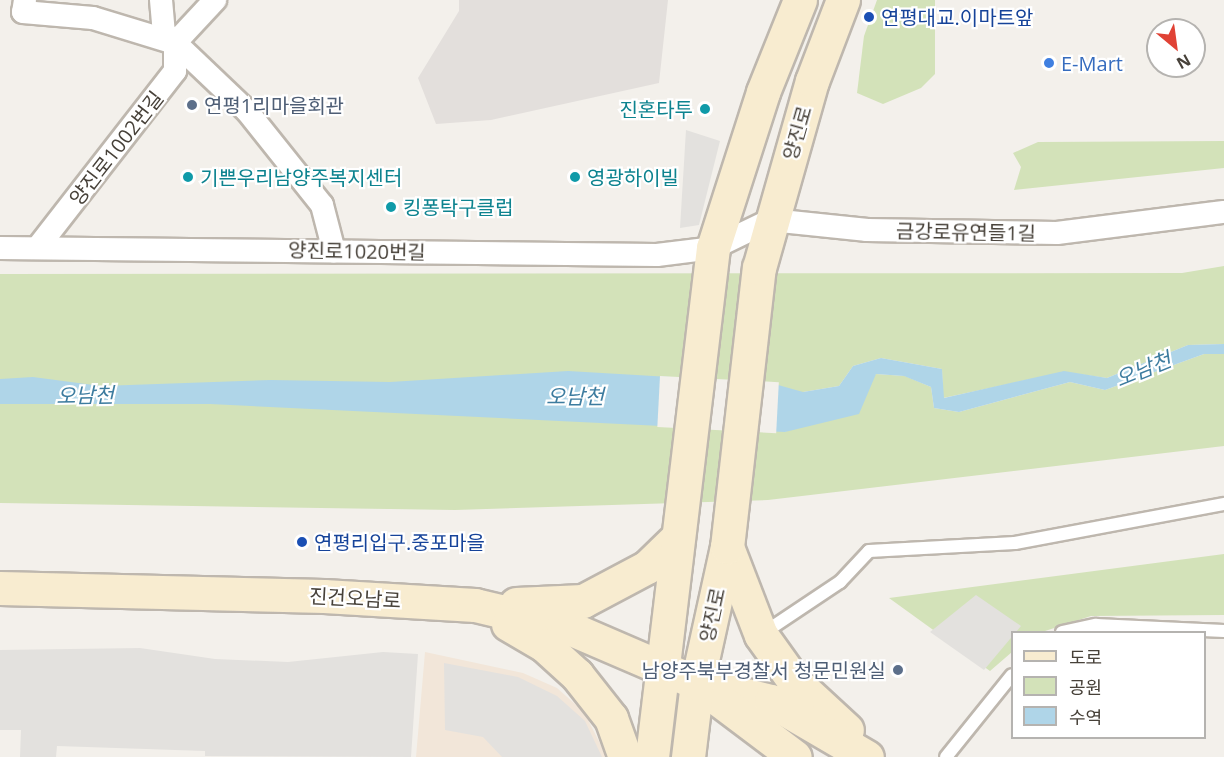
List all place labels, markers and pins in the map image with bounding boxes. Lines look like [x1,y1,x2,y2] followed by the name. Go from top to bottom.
[881,5,1033,29] place label: 연평대교.이마트앞
[862,10,876,24] marker: 연평대교.이마트앞
[1061,51,1123,75] place label: E-Mart
[1042,56,1056,70] marker: E-Mart
[204,93,344,117] place label: 연평1리마을회관
[619,97,693,121] place label: 진혼타투
[185,98,199,112] marker: 연평1리마을회관
[698,102,712,116] marker: 진혼타투
[200,165,402,189] place label: 기쁜우리남양주복지센터
[587,165,679,189] place label: 영광하이빌
[181,170,195,184] marker: 기쁜우리남양주복지센터
[568,170,582,184] marker: 영광하이빌
[403,195,513,219] place label: 킹퐁탁구클럽
[384,200,398,214] marker: 킹퐁탁구클럽
[314,530,485,554] place label: 연평리입구.중포마을
[295,535,309,549] marker: 연평리입구.중포마을
[642,658,886,682] place label: 남양주북부경찰서 청문민원실
[891,663,905,677] marker: 남양주북부경찰서 청문민원실

